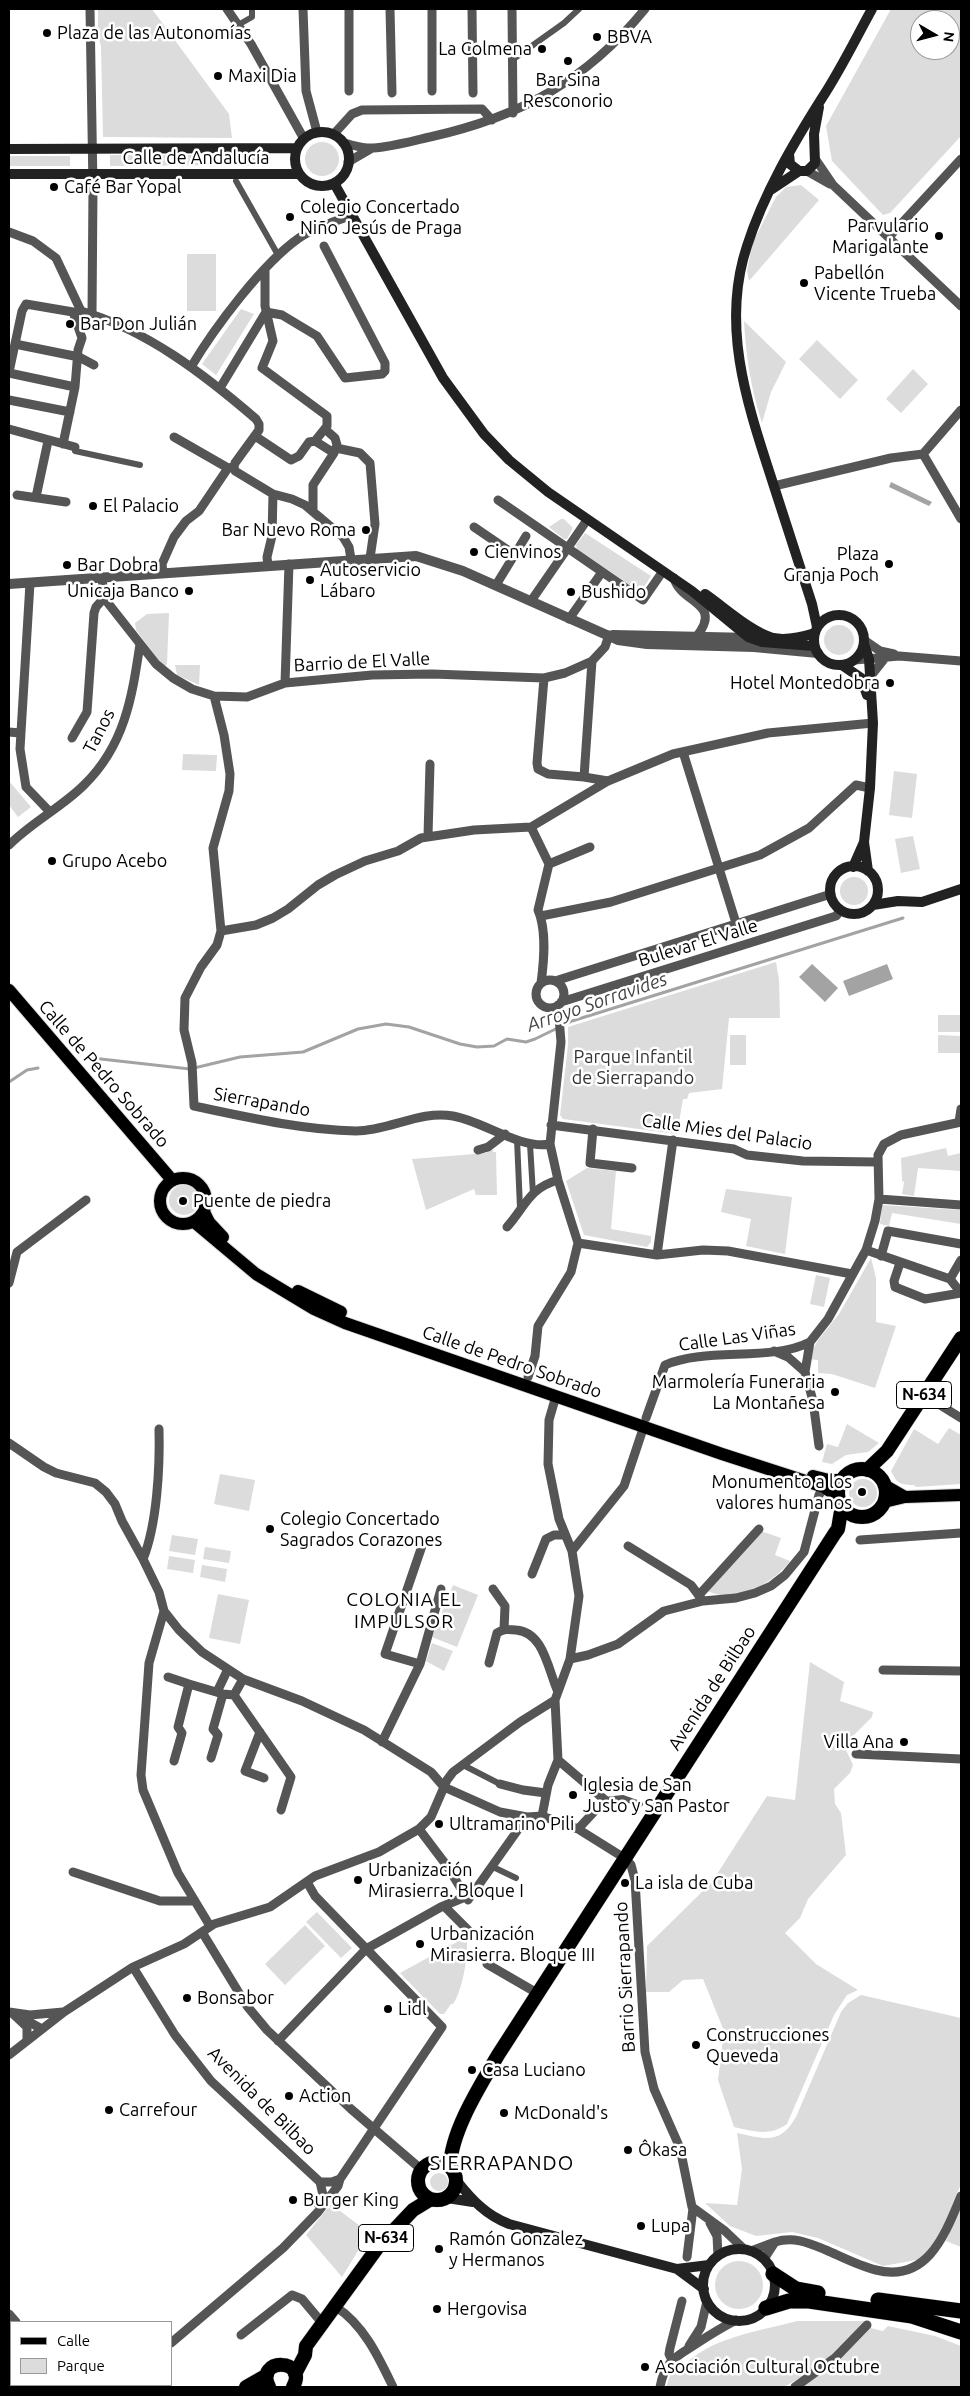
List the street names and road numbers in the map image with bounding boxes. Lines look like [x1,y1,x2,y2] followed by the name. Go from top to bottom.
[122,147,270,169] street label: Calle de Andalucía
[293,648,431,676] street label: Barrio de El Valle
[79,705,119,757] street label: Tanos
[636,915,760,971] street label: Bulevar El Valle
[34,996,174,1152] street label: Calle de Pedro Sobrado
[212,1083,312,1121] street label: Sierrapando
[640,1109,814,1155] street label: Calle Mies del Palacio
[677,1318,797,1356] street label: Calle Las Viñas
[419,1321,605,1403] street label: Calle de Pedro Sobrado
[896,1382,952,1408] road number: N-634
[664,1622,760,1754] street label: Avenida de Bilbao
[610,1901,640,2053] street label: Barrio Sierrapando
[203,2042,321,2160] street label: Avenida de Bilbao
[358,2224,414,2252] road number: N-634

